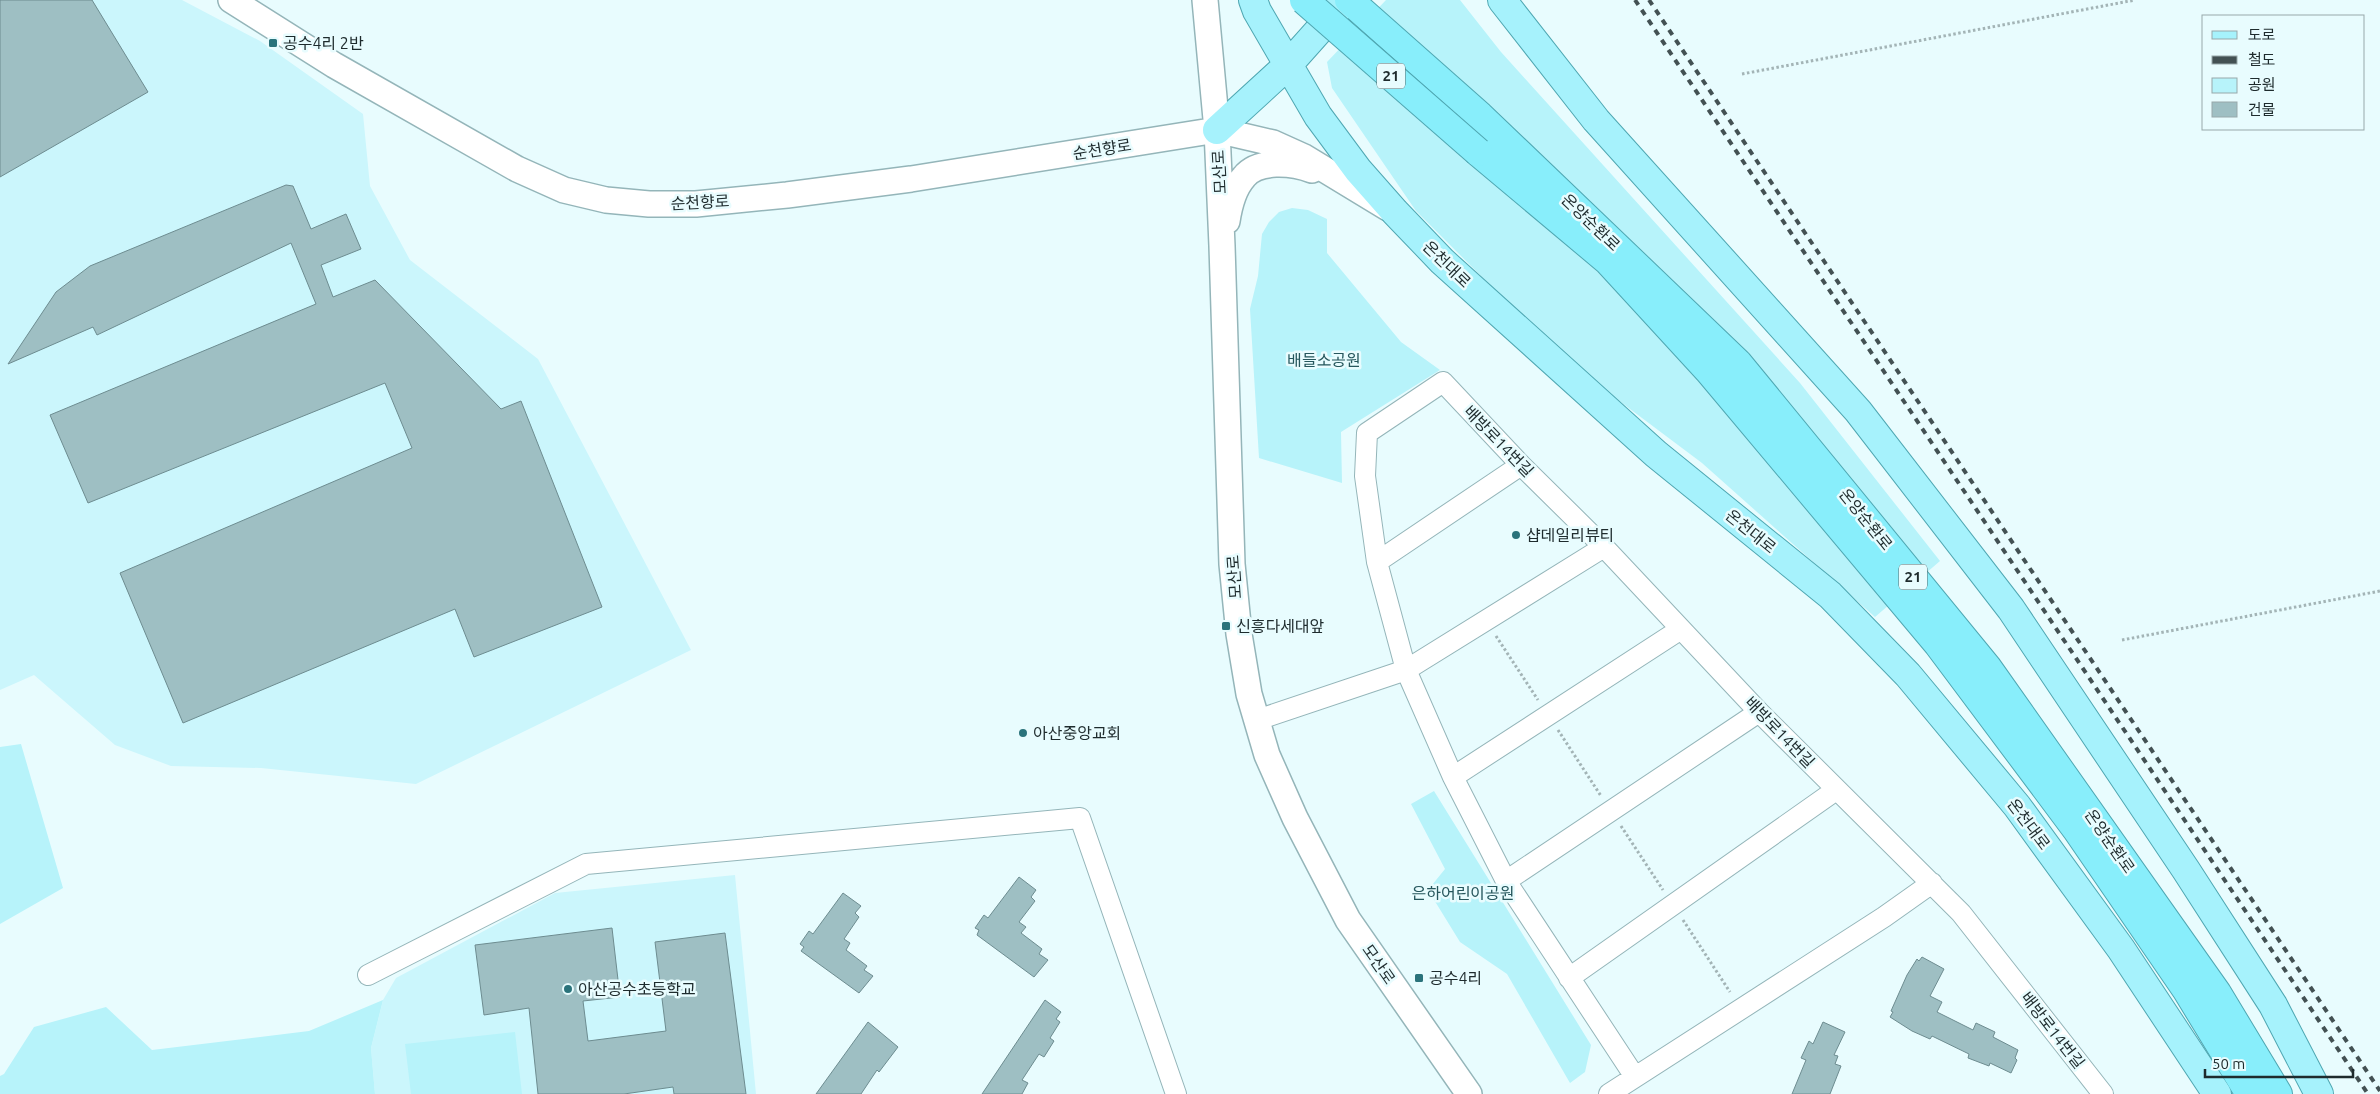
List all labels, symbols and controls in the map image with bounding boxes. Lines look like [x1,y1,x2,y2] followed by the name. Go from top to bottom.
[2202,15,2365,130] legend
[2248,26,2276,43] text: 도로
[283,34,364,52] place label: 공수4리 2반
[267,37,279,49] marker: 공수4리 2반
[2248,51,2276,68] text: 철도
[1377,64,1405,88] road number: 21
[2248,76,2276,93] text: 공원
[2248,101,2276,118] text: 건물
[1072,135,1133,162] street label: 순천향로
[1209,149,1229,195] street label: 모산로
[1558,190,1624,254] street label: 온양순환로
[670,191,730,213] street label: 순천향로
[1420,237,1475,291] street label: 온천대로
[1287,351,1361,369] park label: 배들소공원
[1461,402,1537,480] street label: 배방로14번길
[1836,485,1896,553] street label: 온양순환로
[1722,505,1780,557] street label: 온천대로
[1526,526,1614,544] place label: 샵데일리뷰티
[1510,529,1522,541] marker: 샵데일리뷰티
[1223,554,1245,600] street label: 모산로
[1899,564,1927,590] road number: 21
[1236,617,1325,635] place label: 신흥다세대앞
[1220,620,1232,632] marker: 신흥다세대앞
[1742,693,1818,771] street label: 배방로14번길
[1033,724,1121,742] place label: 아산중앙교회
[1017,727,1029,739] marker: 아산중앙교회
[2004,795,2054,853] street label: 온천대로
[2082,806,2139,877] street label: 온양순환로
[1411,884,1515,902] park label: 은하어린이공원
[1359,941,1399,987] street label: 모산로
[1429,969,1482,987] place label: 공수4리
[1413,972,1425,984] marker: 공수4리
[578,980,696,998] place label: 아산공수초등학교
[562,983,574,995] marker: 아산공수초등학교
[2018,988,2088,1072] street label: 배방로14번길
[2205,1046,2352,1078] scale bar
[2212,1055,2245,1072] text: 50 m

